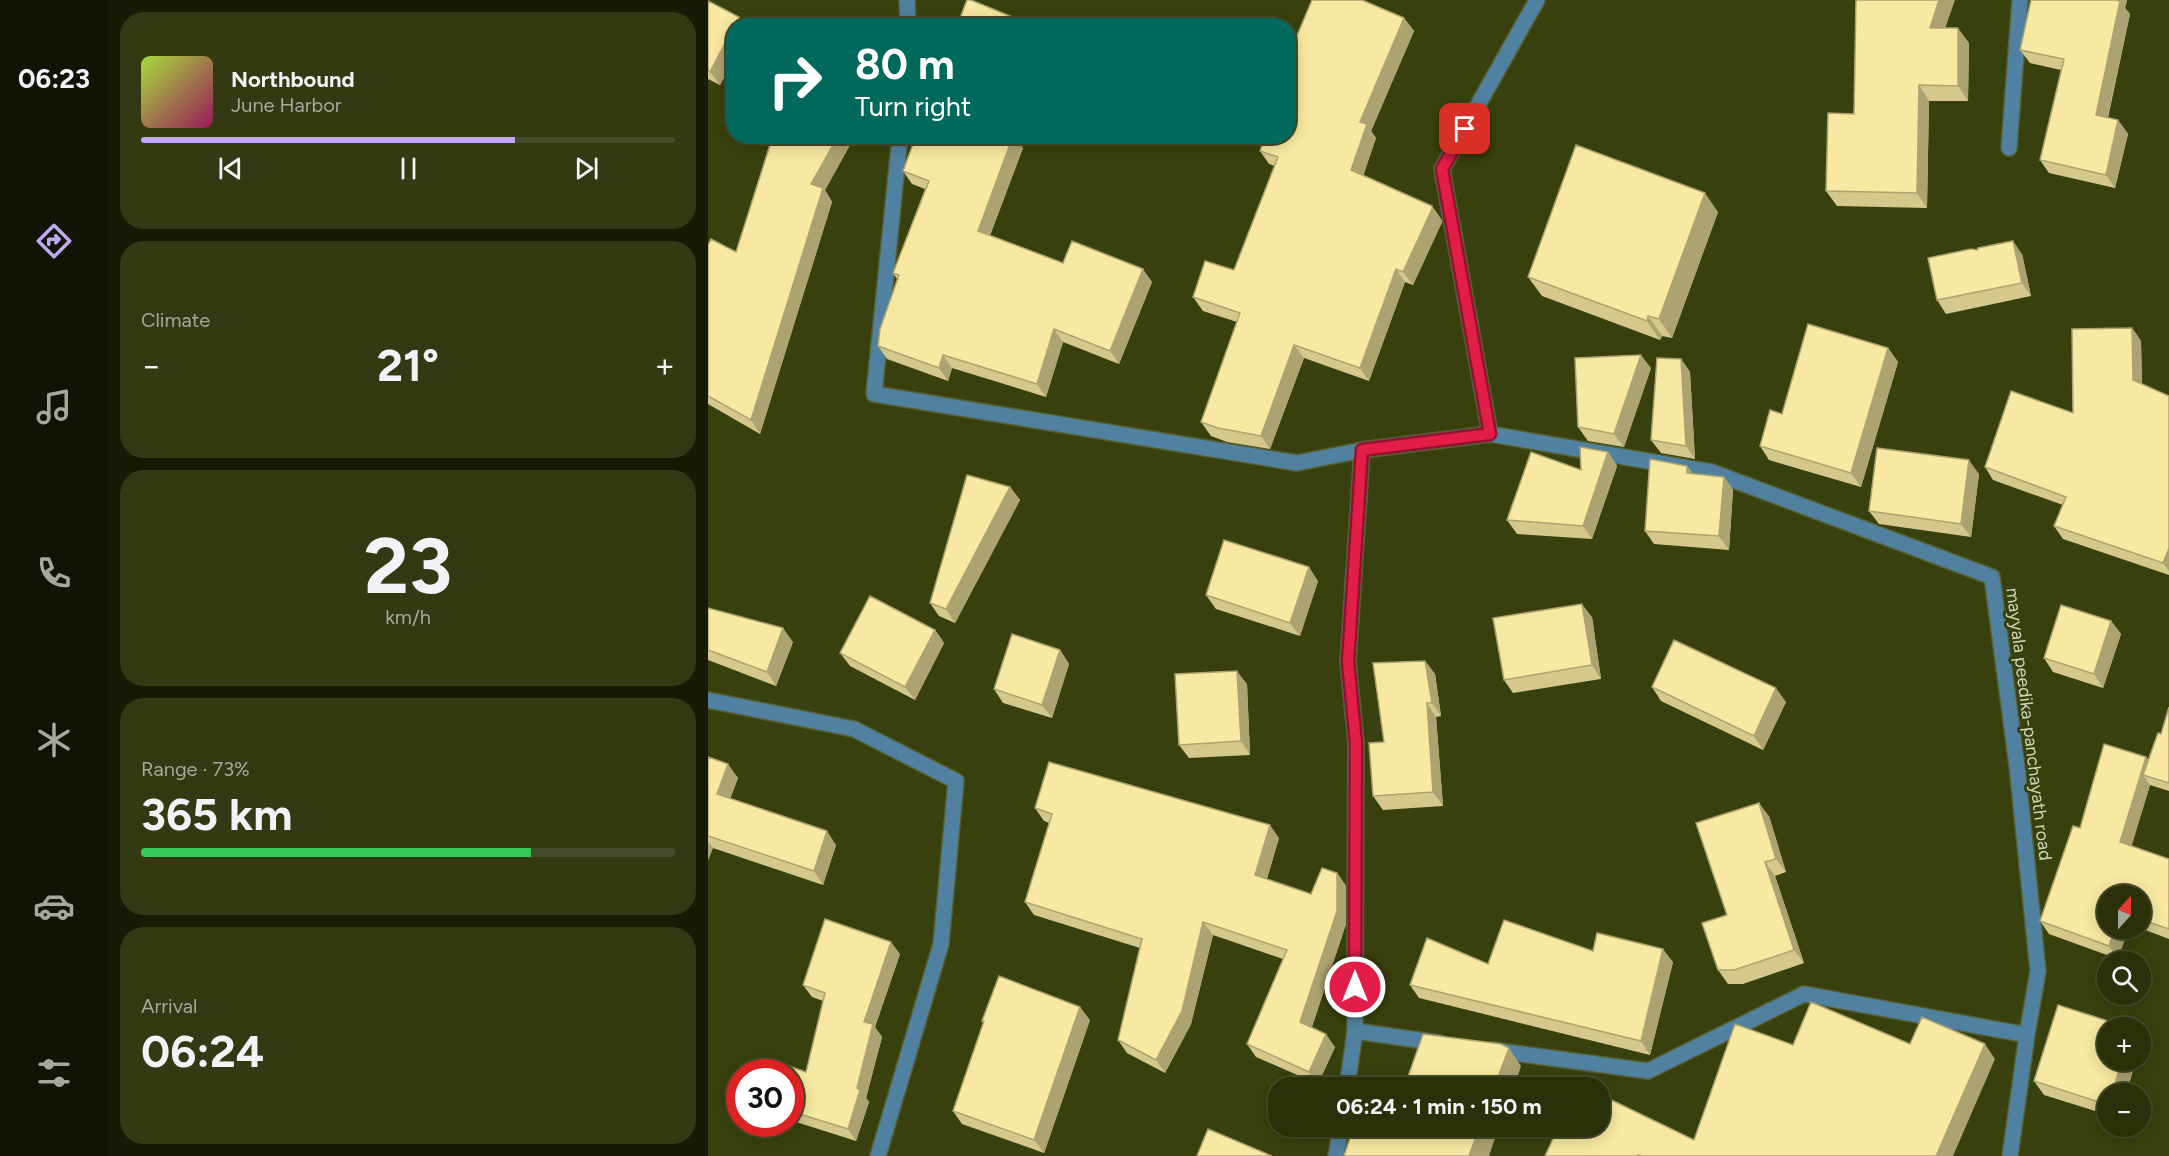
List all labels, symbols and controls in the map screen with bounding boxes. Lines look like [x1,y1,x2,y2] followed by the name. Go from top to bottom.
[855,39,955,90] text: 80 m
[756,42,834,120] icon: right
[18,62,90,95] text: 06:23
[231,66,355,93] text: Northbound
[855,90,971,123] text: Turn right
[231,93,342,117] text: June Harbor
[1439,103,1490,154] pin
[1448,112,1481,145] icon: arrive
[214,152,247,185] icon: previous
[392,152,425,185] icon: pause
[570,152,603,185] icon: next
[33,220,75,262] icon: directions
[141,308,210,332] text: Climate
[377,338,439,392] text: 21°
[141,346,162,385] text: −
[654,346,675,385] text: +
[33,386,75,428] icon: music
[364,519,452,613] text: 23
[33,552,75,594] icon: phone
[2001,586,2057,862] street label: mayyala peedika-panchayath road
[385,605,431,629] text: km/h
[33,719,75,761] icon: climate
[141,757,250,781] text: Range · 73%
[141,787,292,841] text: 365 km
[33,885,75,927] icon: car
[2097,885,2151,939] north arrow
[2097,885,2151,1137] map controls
[2097,951,2151,1005] button: search
[1323,955,1387,1019] position arrow
[141,994,197,1018] text: Arrival
[2097,1017,2151,1071] button: +
[141,1024,264,1078] text: 06:24
[33,1052,75,1094] icon: filters
[726,1059,804,1137] speed limit sign: 30
[2097,1083,2151,1137] button: −
[1336,1093,1542,1120] text: 06:24 · 1 min · 150 m

